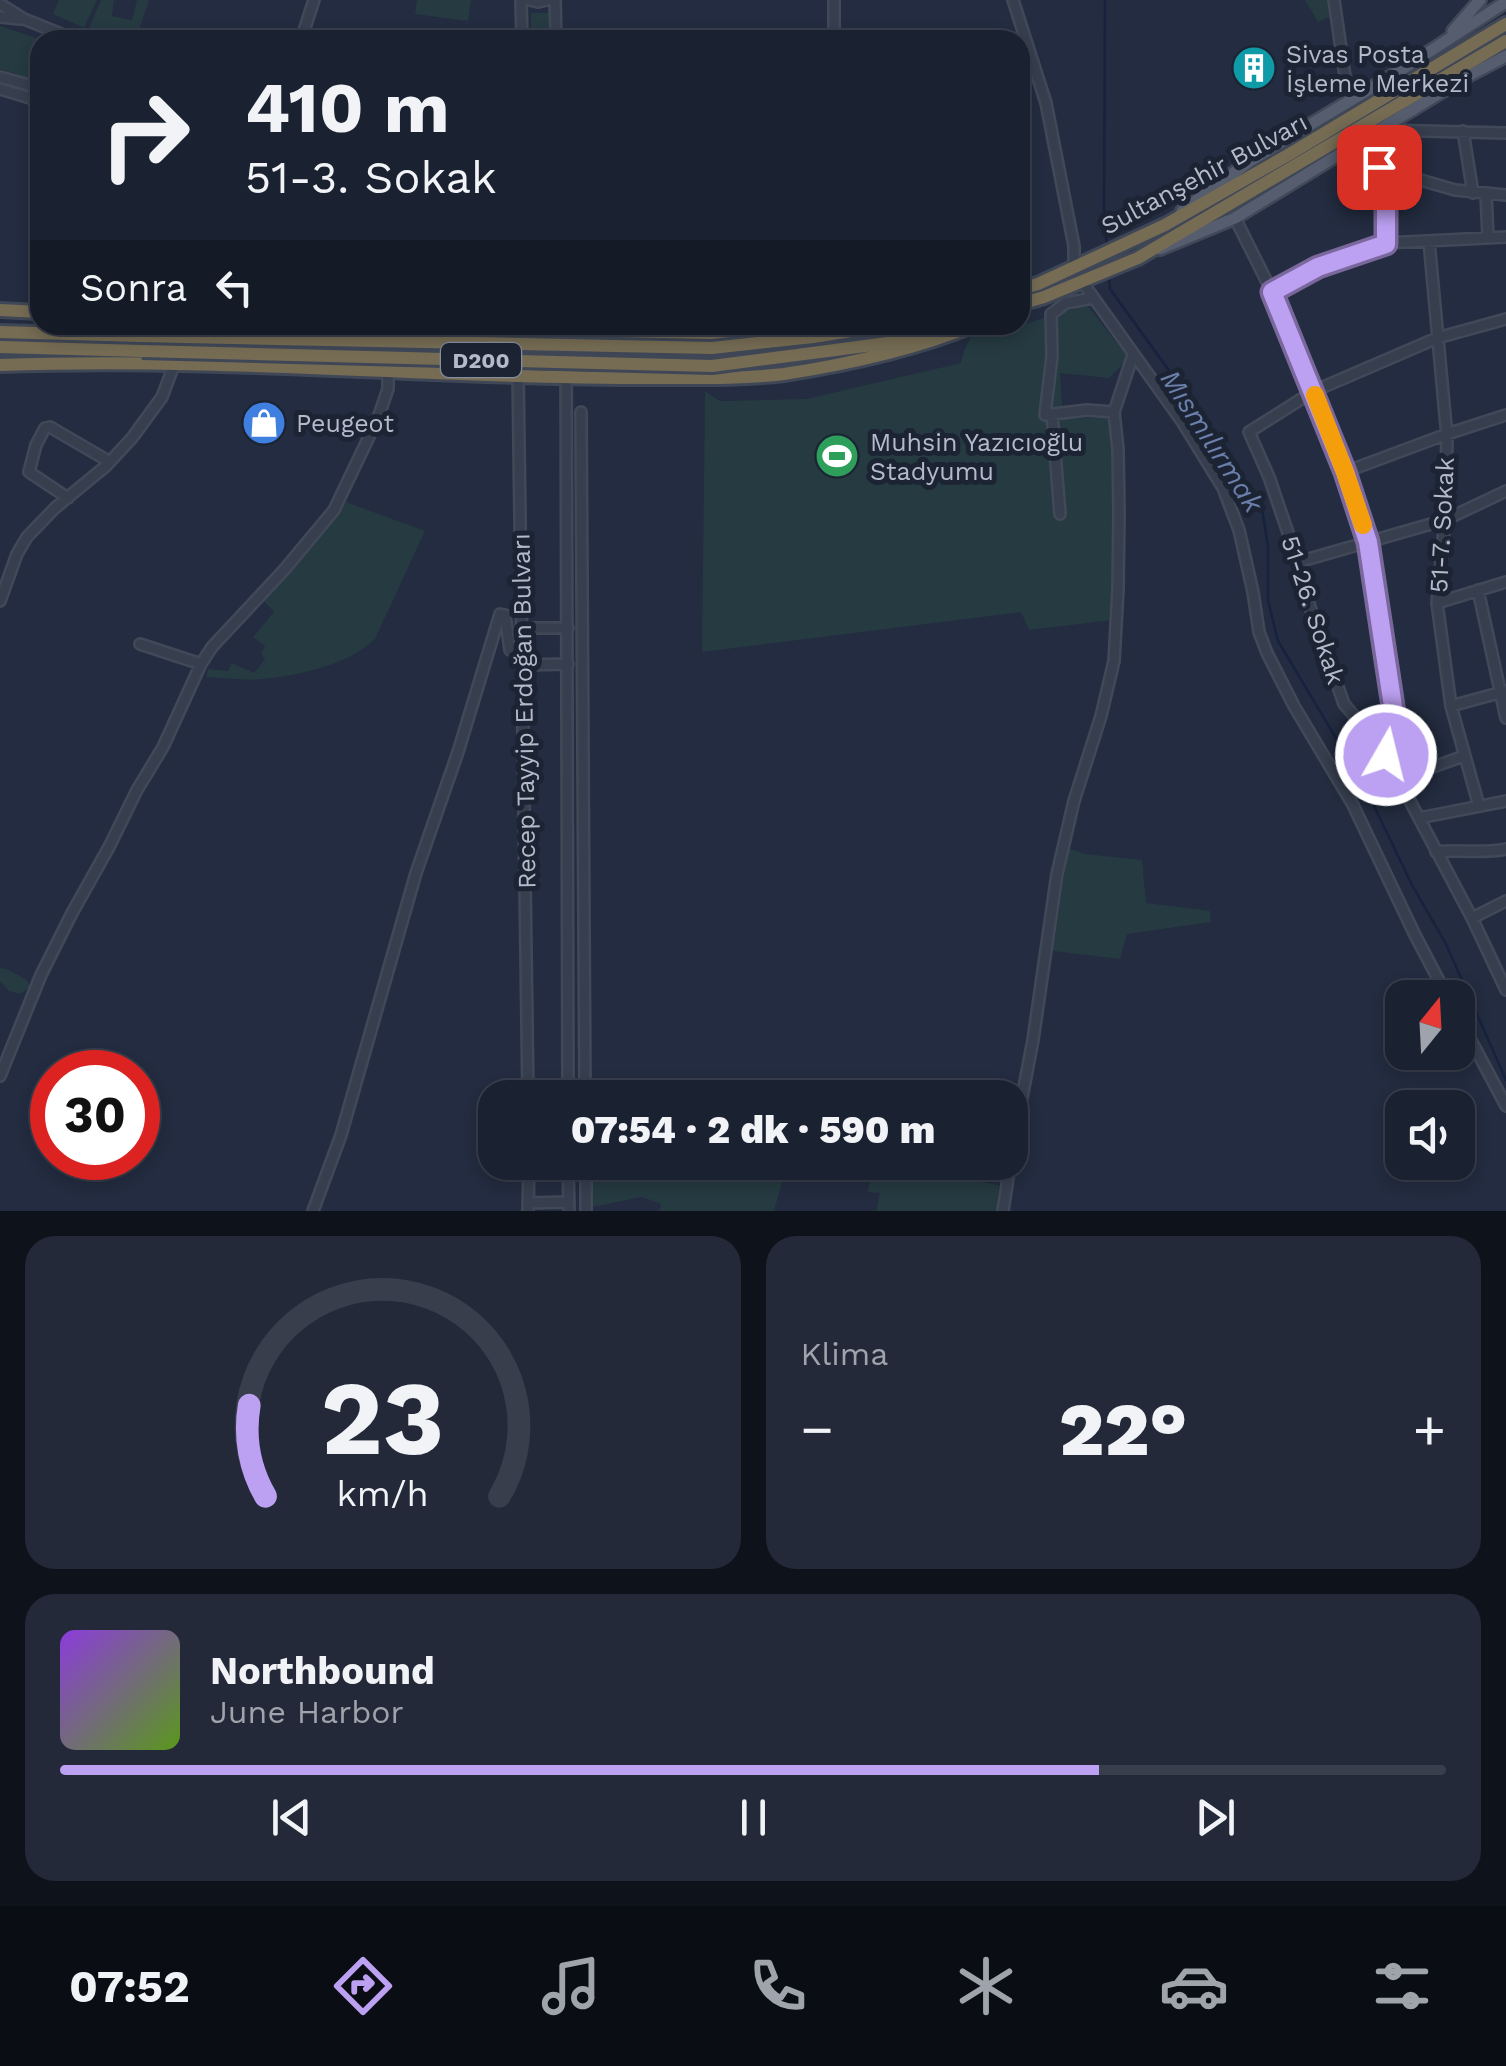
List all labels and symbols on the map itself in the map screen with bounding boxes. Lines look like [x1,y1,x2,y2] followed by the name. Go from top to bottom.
[1286,40,1469,98] place label: Sivas Posta İşleme Merkezi
[1231,45,1277,91] building icon: Sivas Posta İşleme Merkezi
[1096,107,1312,241] street label: Sultanşehir Bulvarı
[1337,125,1422,210] pin
[441,343,521,377] road number: D200
[1154,363,1271,519] water label: Mısmılırmak
[241,400,287,446] shop icon: Peugeot
[296,409,394,438] place label: Peugeot
[870,428,1083,486] place label: Muhsin Yazıcıoğlu Stadyumu
[814,433,860,479] sports icon: Muhsin Yazıcıoğlu Stadyumu
[1424,457,1460,593] street label: 51-7. Sokak
[1275,532,1351,688] street label: 51-26. Sokak
[506,533,542,889] street label: Recep Tayyip Erdoğan Bulvarı
[1334,703,1438,807] position arrow
[1385,980,1475,1070] north arrow
[30,1050,160,1180] speed limit sign: 30

